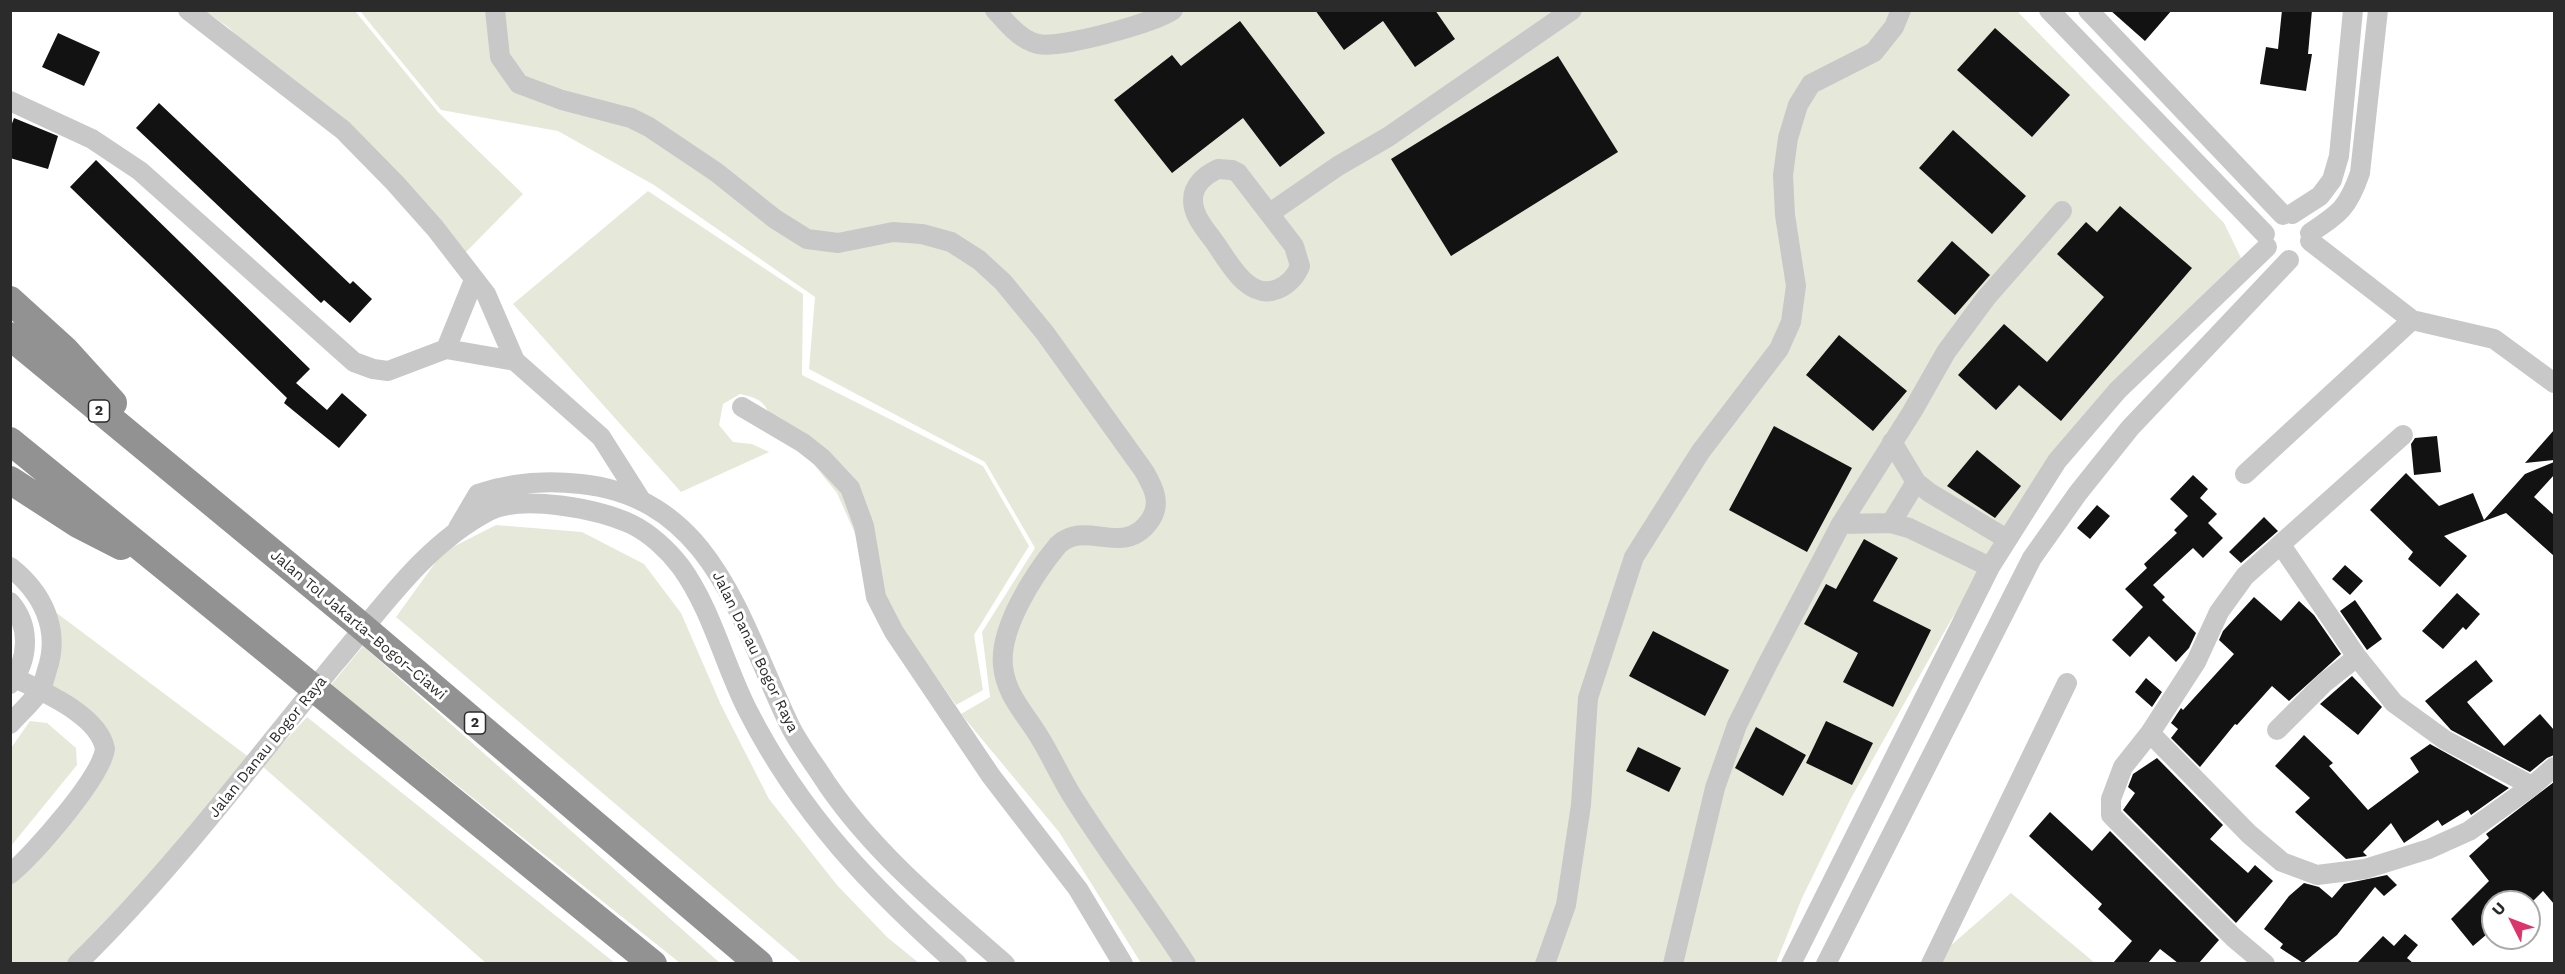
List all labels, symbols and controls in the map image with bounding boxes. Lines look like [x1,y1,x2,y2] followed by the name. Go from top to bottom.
[88,400,110,422] road number: 2
[266,546,450,704] street label: Jalan Tol Jakarta–Bogor–Ciawi
[708,569,802,735] street label: Jalan Danau Bogor Raya
[205,673,331,821] street label: Jalan Danau Bogor Raya
[464,712,486,734] road number: 2
[2481,890,2541,950] north arrow
[2488,898,2510,920] text: U

